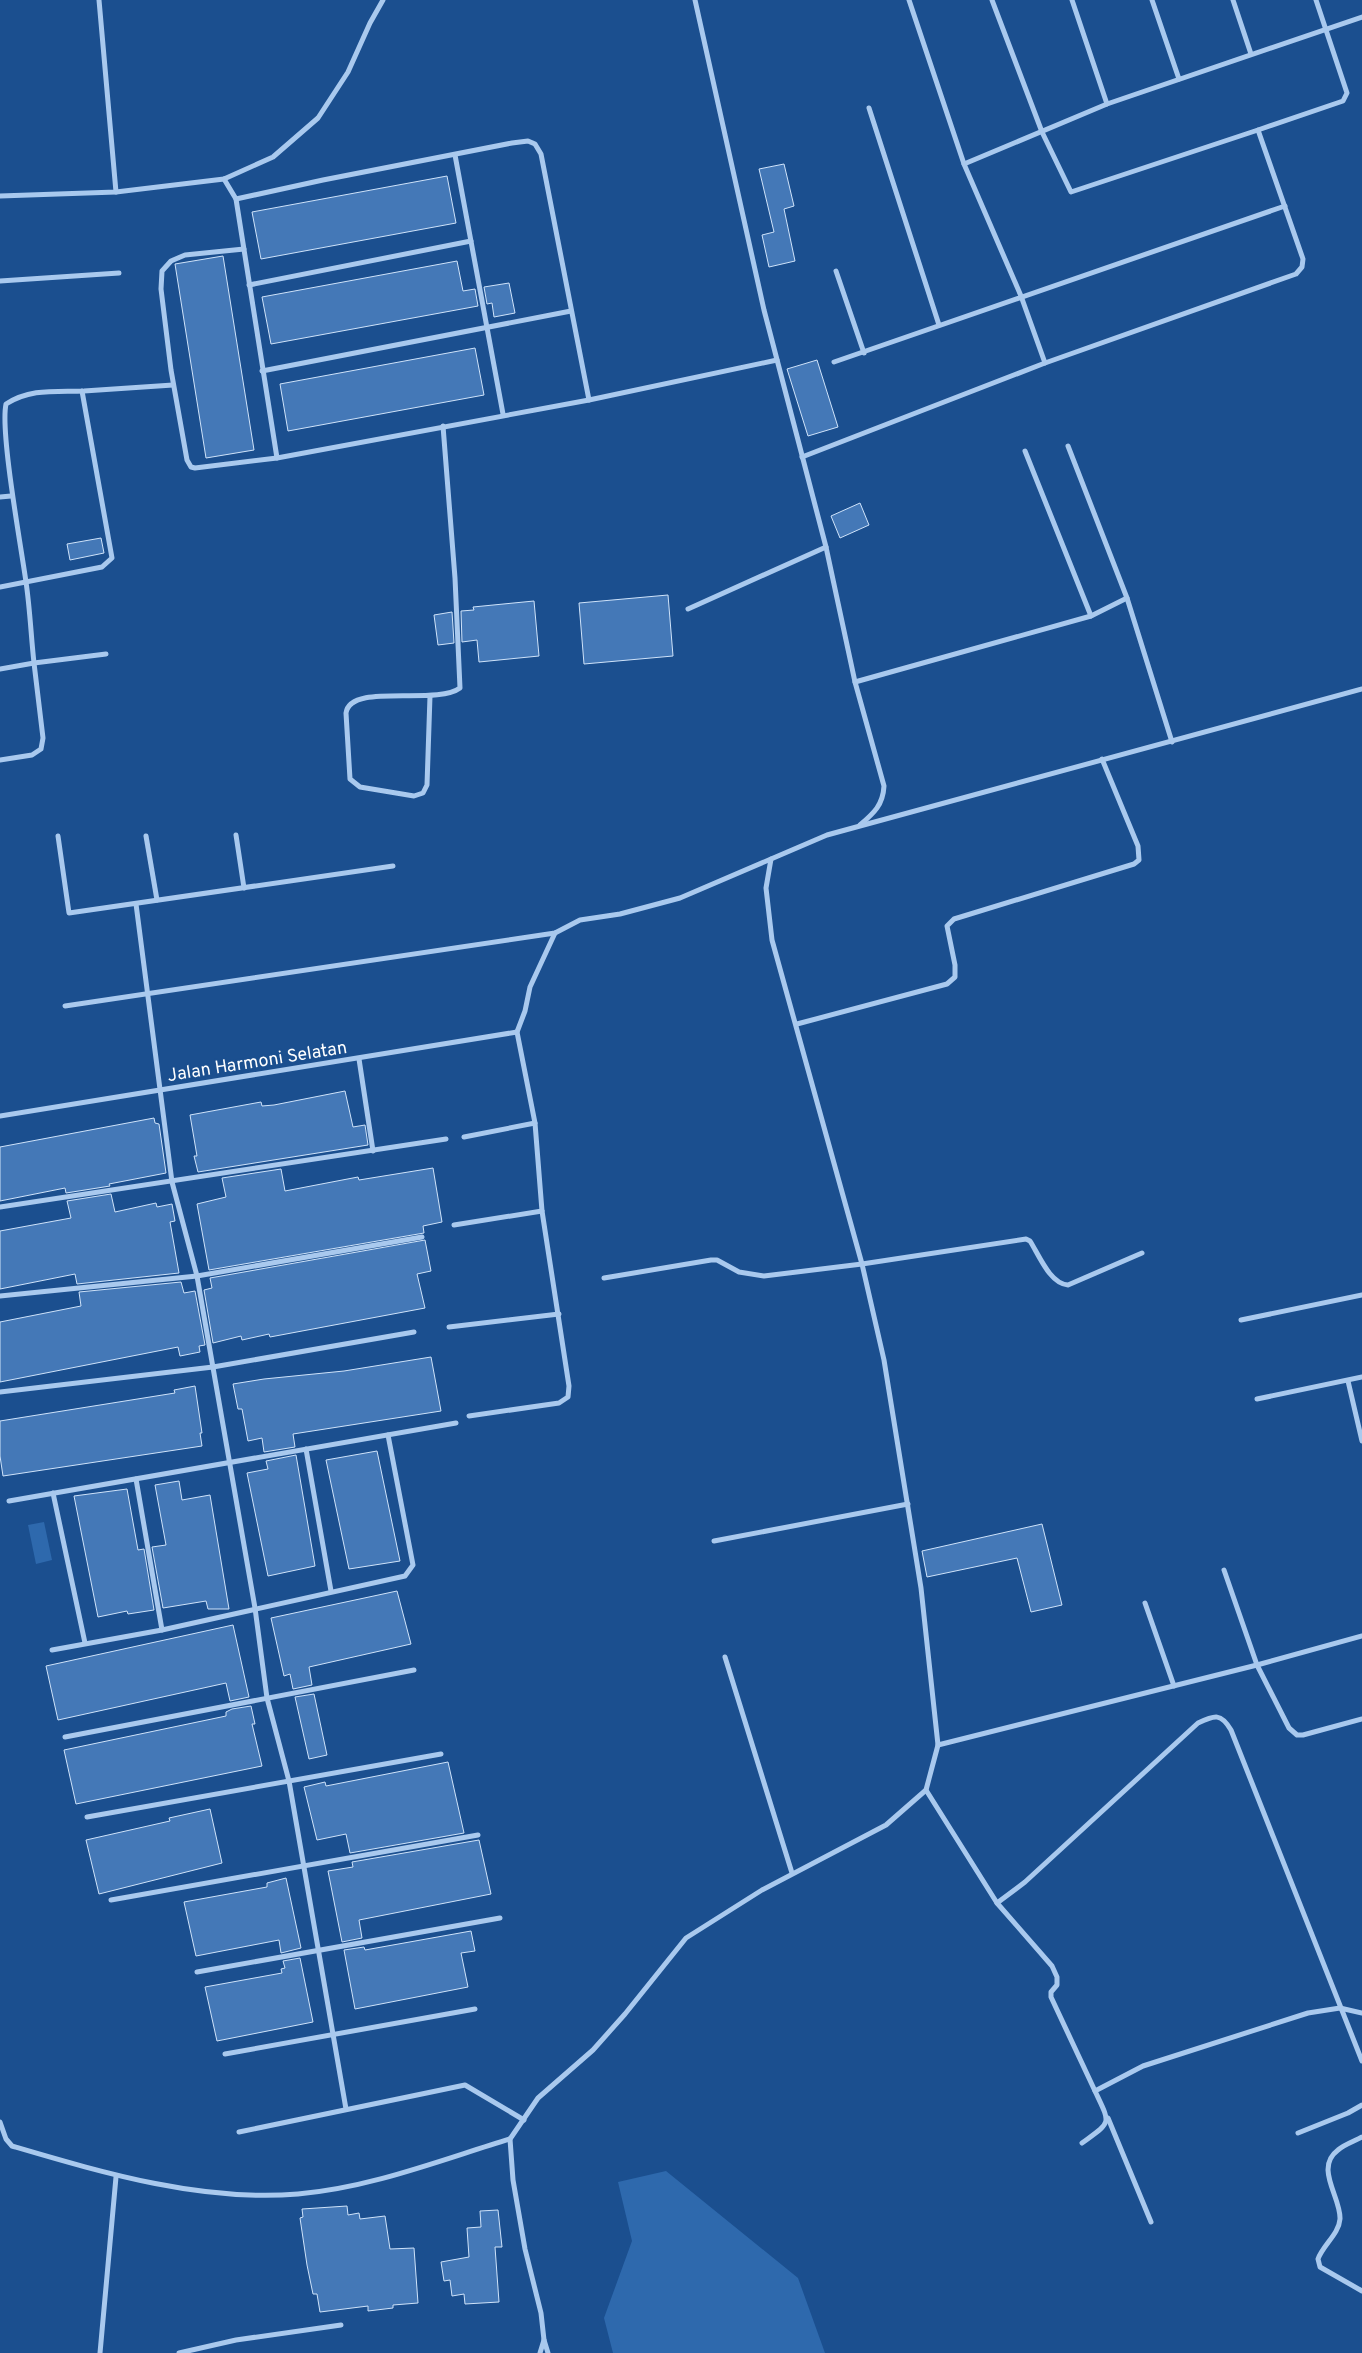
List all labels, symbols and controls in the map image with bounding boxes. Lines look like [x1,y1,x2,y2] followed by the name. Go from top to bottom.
[166,1037,349,1088] street label: Jalan Harmoni Selatan

